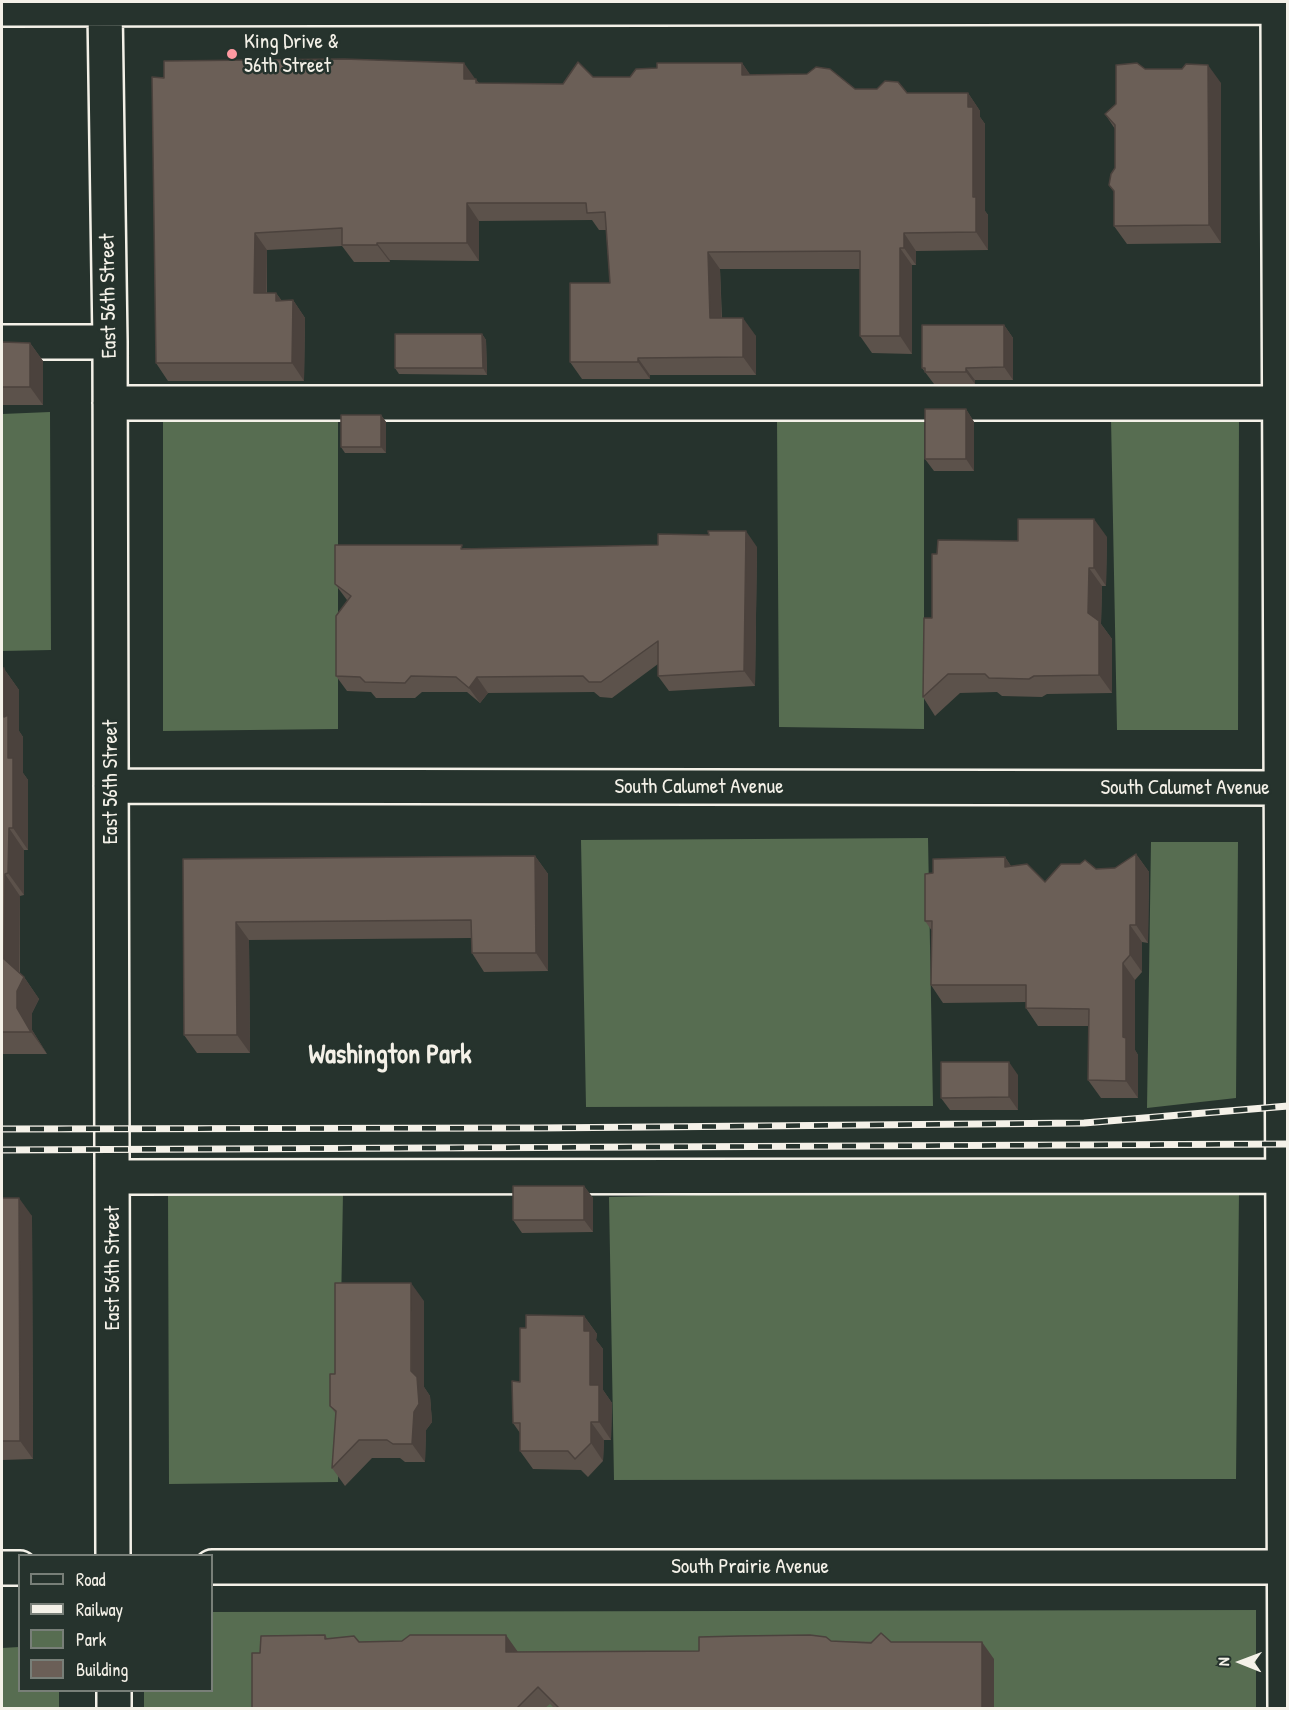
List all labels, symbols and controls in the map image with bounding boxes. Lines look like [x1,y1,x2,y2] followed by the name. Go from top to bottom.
[244,29,339,79] place label: King Drive & 56th Street
[225,47,239,61] marker: King Drive & 56th Street
[95,233,123,359] street label: East 56th Street
[98,720,124,844] street label: East 56th Street
[614,774,784,800] street label: South Calumet Avenue
[1100,775,1270,801] street label: South Calumet Avenue
[309,1040,471,1072] district label: Washington Park
[100,1206,126,1330] street label: East 56th Street
[18,1554,213,1692] legend
[671,1554,829,1580] street label: South Prairie Avenue
[76,1567,106,1592] text: Road
[76,1597,123,1622] text: Railway
[76,1627,106,1652] text: Park
[1211,1632,1271,1692] north arrow
[76,1657,128,1682] text: Building
[1212,1657,1234,1666] text: N

